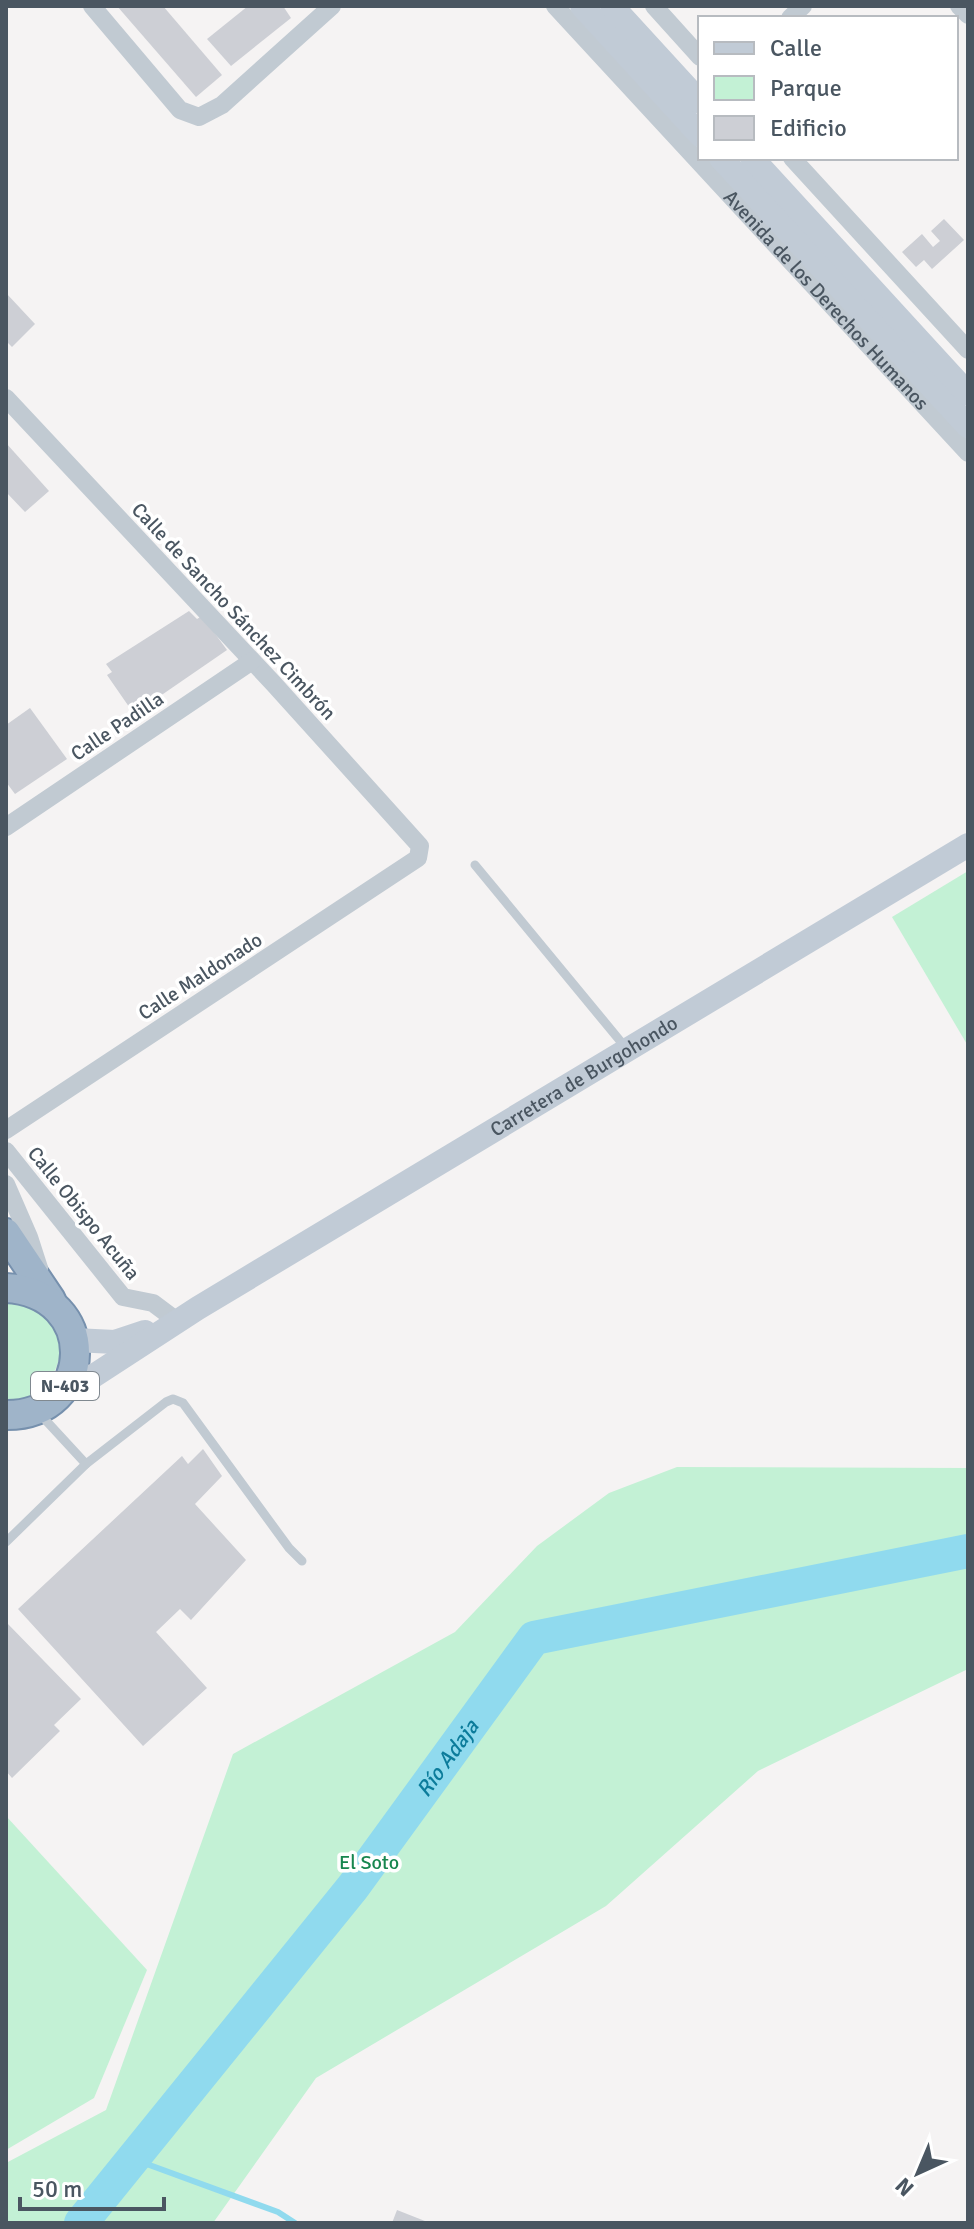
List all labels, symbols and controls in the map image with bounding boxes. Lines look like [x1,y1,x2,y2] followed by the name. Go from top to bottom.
[698,16,958,160] legend
[770,33,822,63] text: Calle
[770,73,842,103] text: Parque
[770,113,847,143] text: Edificio
[718,185,934,416] street label: Avenida de los Derechos Humanos
[126,497,341,725] street label: Calle de Sancho Sánchez Cimbrón
[66,686,168,767] street label: Calle Padilla
[134,927,267,1026] street label: Calle Maldonado
[486,1010,682,1142] street label: Carretera de Burgohondo
[22,1141,145,1285] street label: Calle Obispo Acuña
[31,1372,99,1400] road number: N-403
[410,1714,485,1802] water label: Río Adaja
[339,1850,399,1875] park label: El Soto
[878,2133,958,2213] north arrow
[20,2161,164,2211] scale bar
[890,2172,919,2202] text: N
[32,2174,82,2204] text: 50 m

